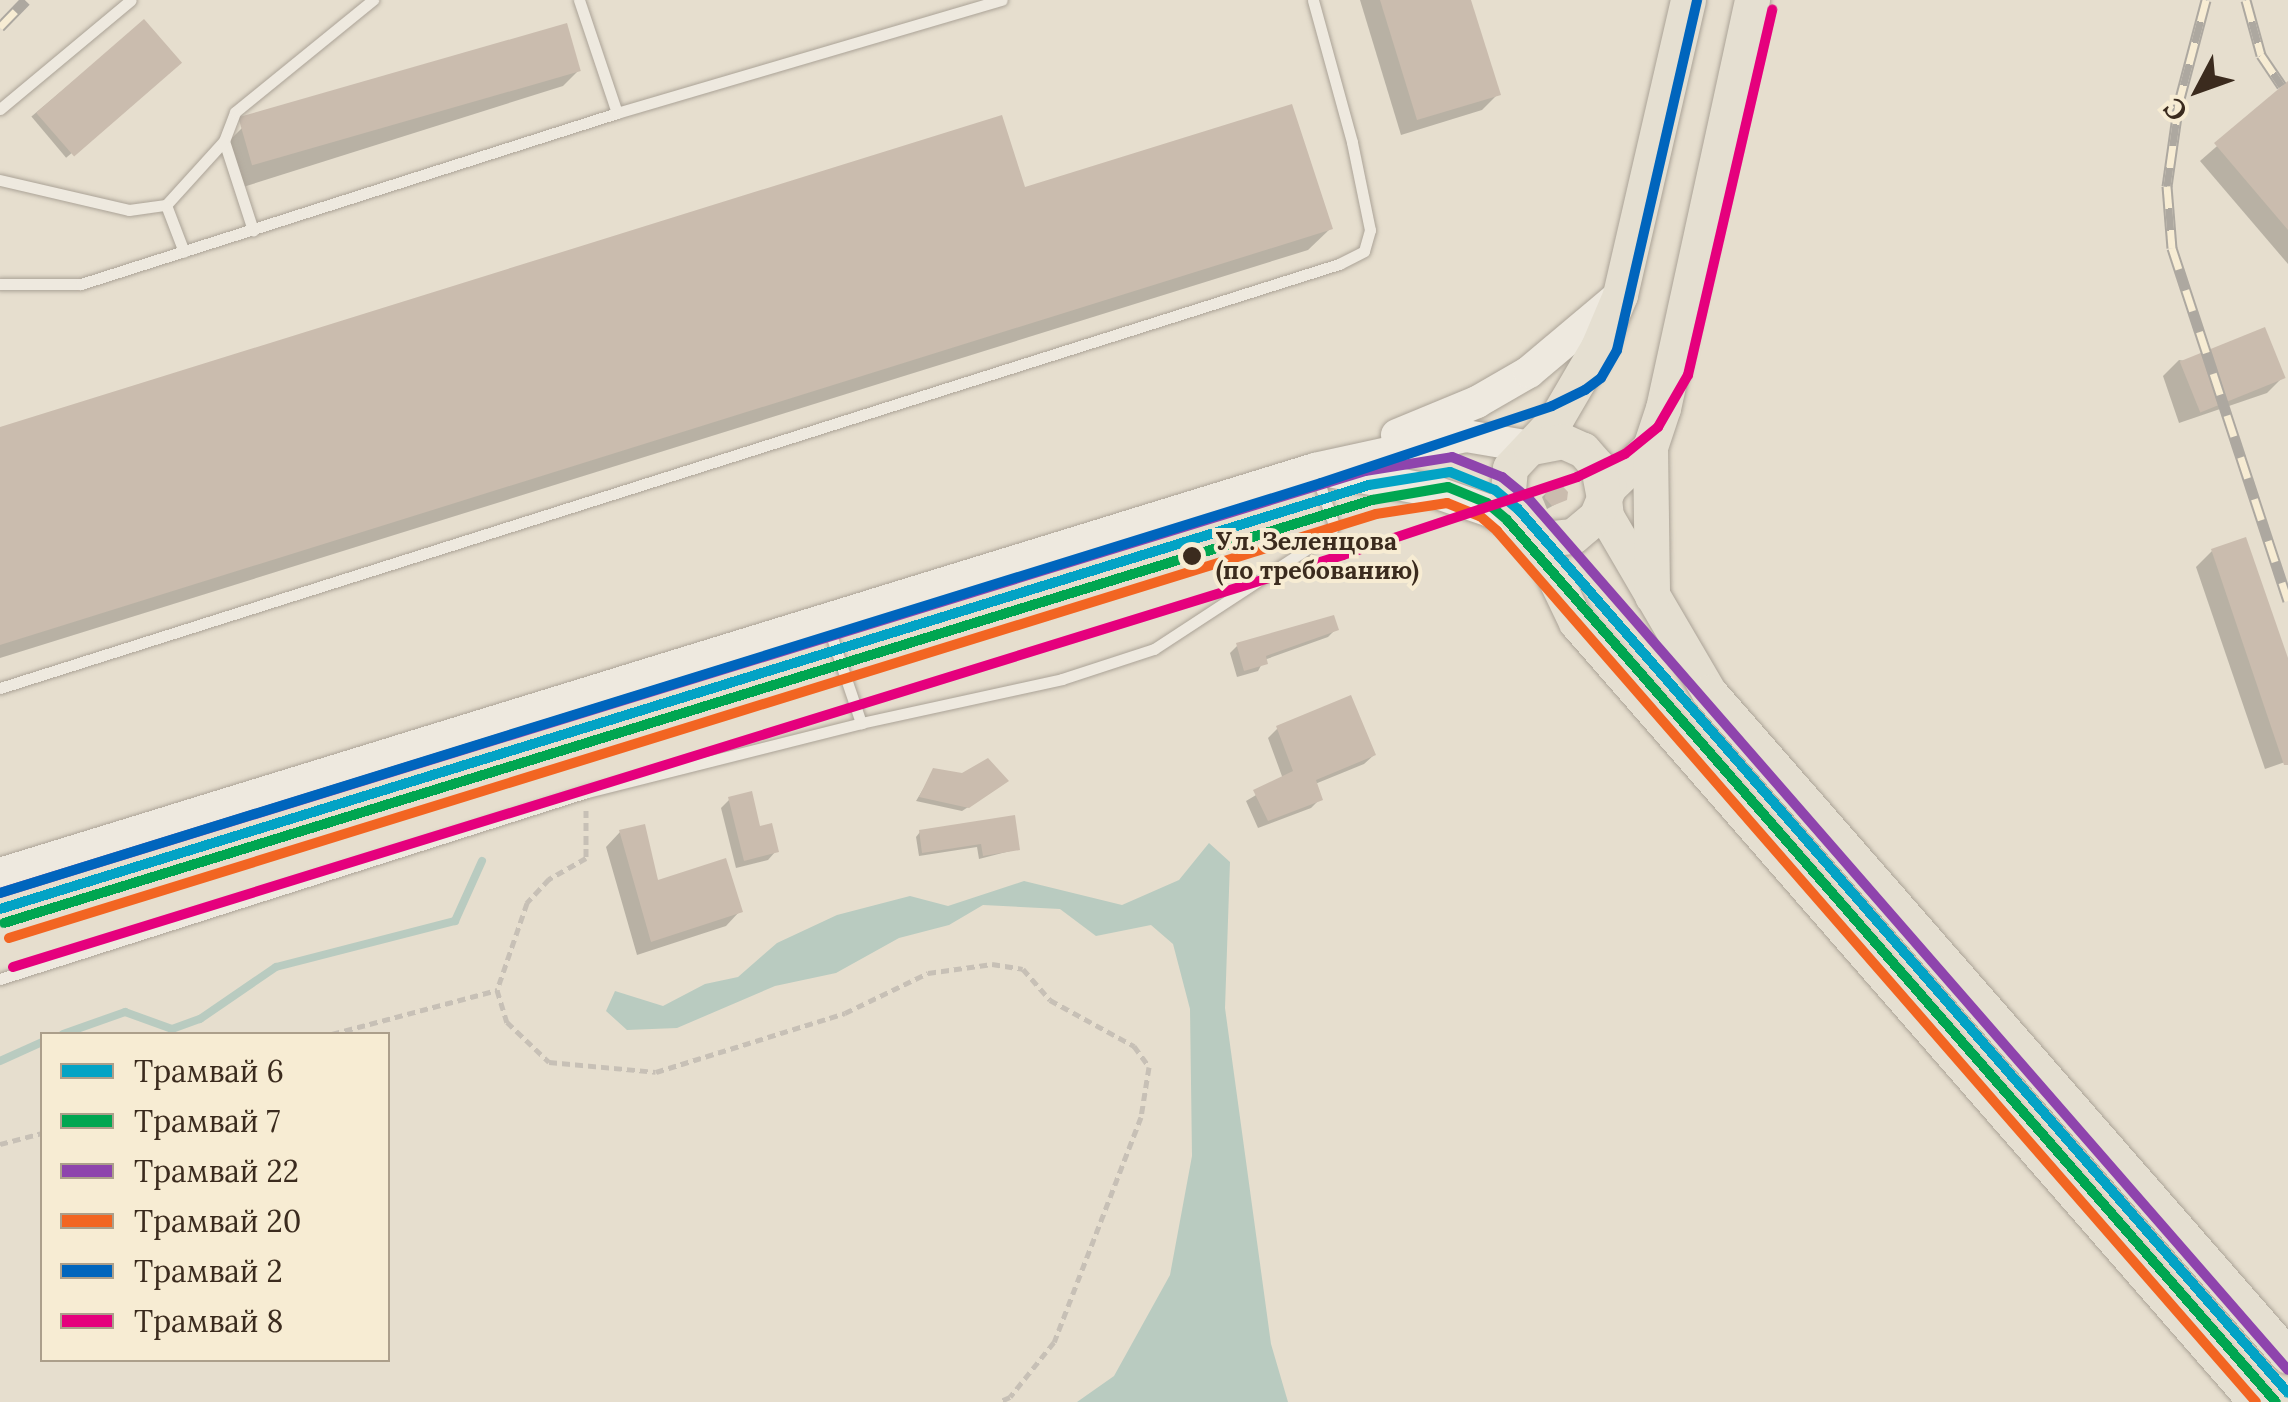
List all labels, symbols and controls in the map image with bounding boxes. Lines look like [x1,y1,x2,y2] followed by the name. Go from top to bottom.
[2148,40,2248,140] north arrow
[2155,91,2195,129] text: С
[1216,527,1419,586] place label: Ул. Зеленцова (по требованию)
[1177,541,1207,571] marker: Ул. Зеленцова (по требованию)
[40,1032,390,1362] legend
[134,1052,284,1090] text: Трамвай 6
[134,1102,280,1140] text: Трамвай 7
[134,1152,299,1190] text: Трамвай 22
[134,1202,301,1240] text: Трамвай 20
[134,1252,283,1290] text: Трамвай 2
[134,1302,283,1340] text: Трамвай 8

